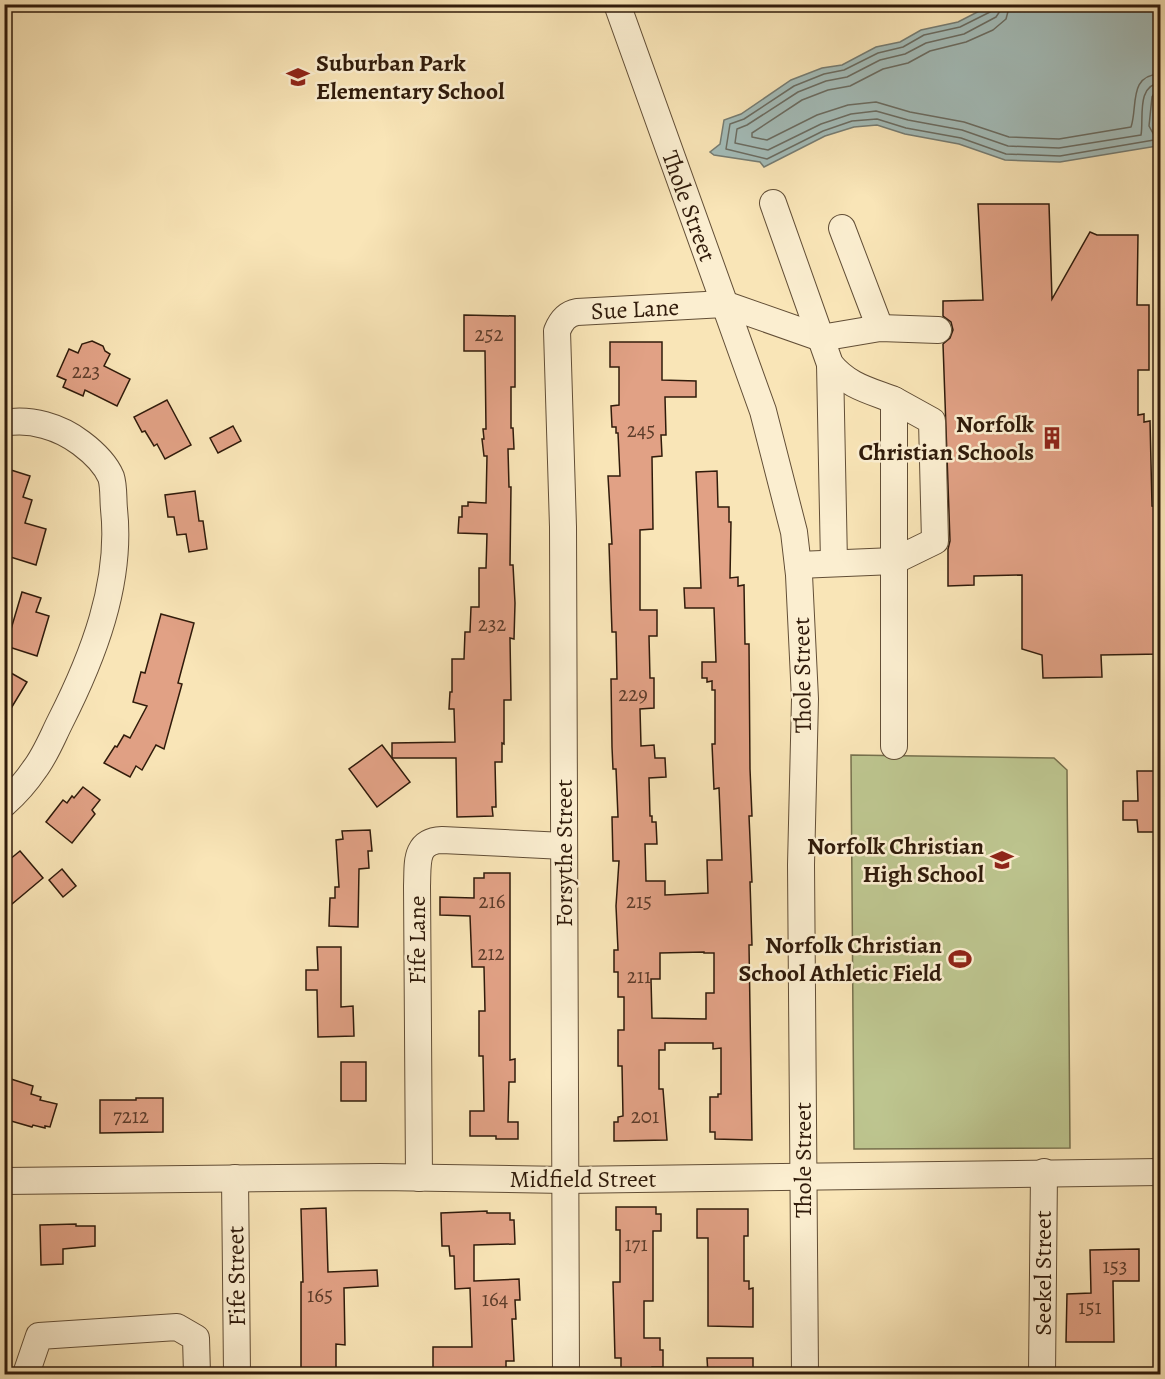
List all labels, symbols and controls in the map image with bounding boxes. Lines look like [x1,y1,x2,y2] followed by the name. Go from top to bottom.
[316,47,505,107] place label: Suburban Park Elementary School
[285,64,311,90] school or university icon: Suburban Park Elementary School
[654,146,724,266] street label: Thole Street
[590,291,680,327] street label: Sue Lane
[475,320,504,348] house number: 252
[72,357,100,385] house number: 223
[858,408,1035,468] place label: Norfolk Christian Schools
[627,416,655,444] house number: 245
[1039,425,1065,451] building icon: Norfolk Christian Schools
[478,610,506,638] house number: 232
[785,617,819,733] street label: Thole Street
[618,680,648,708] house number: 229
[548,779,580,927] street label: Forsythe Street
[807,830,985,890] place label: Norfolk Christian High School
[989,847,1015,873] school or university icon: Norfolk Christian High School
[479,887,506,915] house number: 216
[626,887,652,915] house number: 215
[401,896,433,984] street label: Fife Lane
[739,929,942,989] place label: Norfolk Christian School Athletic Field
[477,939,505,967] house number: 212
[947,946,973,972] sports icon: Norfolk Christian School Athletic Field
[627,962,651,990] house number: 211
[113,1102,149,1130] house number: 7212
[631,1102,659,1130] house number: 201
[787,1102,819,1218] street label: Thole Street
[509,1163,657,1195] street label: Midfield Street
[1027,1210,1059,1336] street label: Seekel Street
[219,1225,253,1327] street label: Fife Street
[624,1230,648,1258] house number: 171
[1103,1252,1127,1280] house number: 153
[307,1281,333,1309] house number: 165
[482,1285,508,1313] house number: 164
[1078,1293,1102,1321] house number: 151

